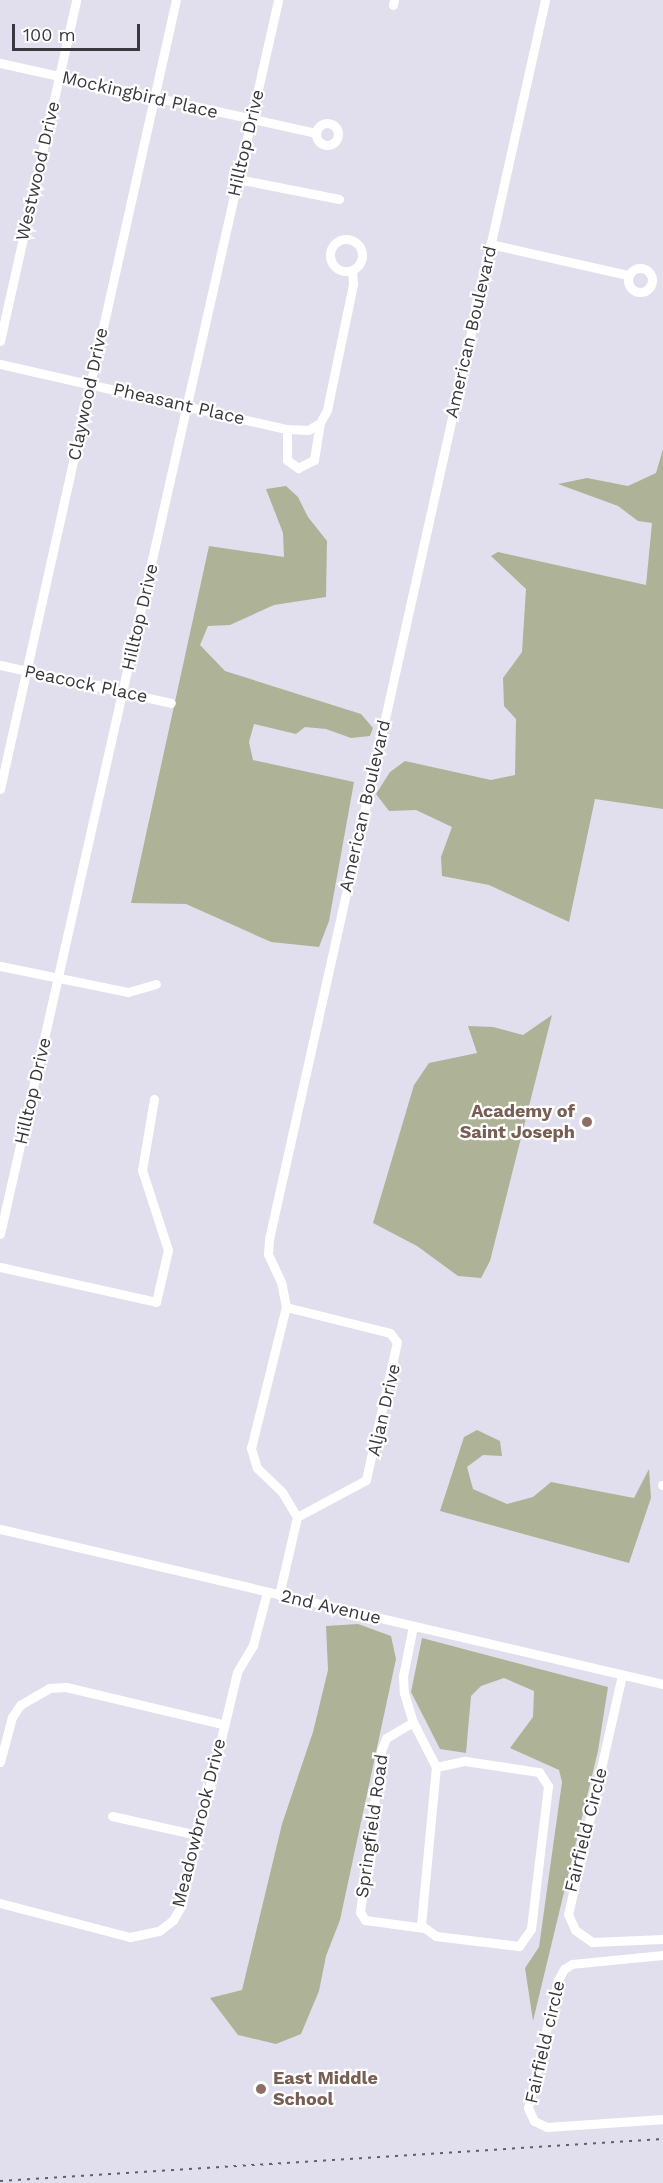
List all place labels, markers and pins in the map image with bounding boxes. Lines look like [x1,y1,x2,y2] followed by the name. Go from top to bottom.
[459,1101,575,1144] place label: Academy of Saint Joseph
[580,1115,594,1129] marker: Academy of Saint Joseph
[273,2068,378,2110] place label: East Middle School
[254,2082,268,2096] marker: East Middle School

